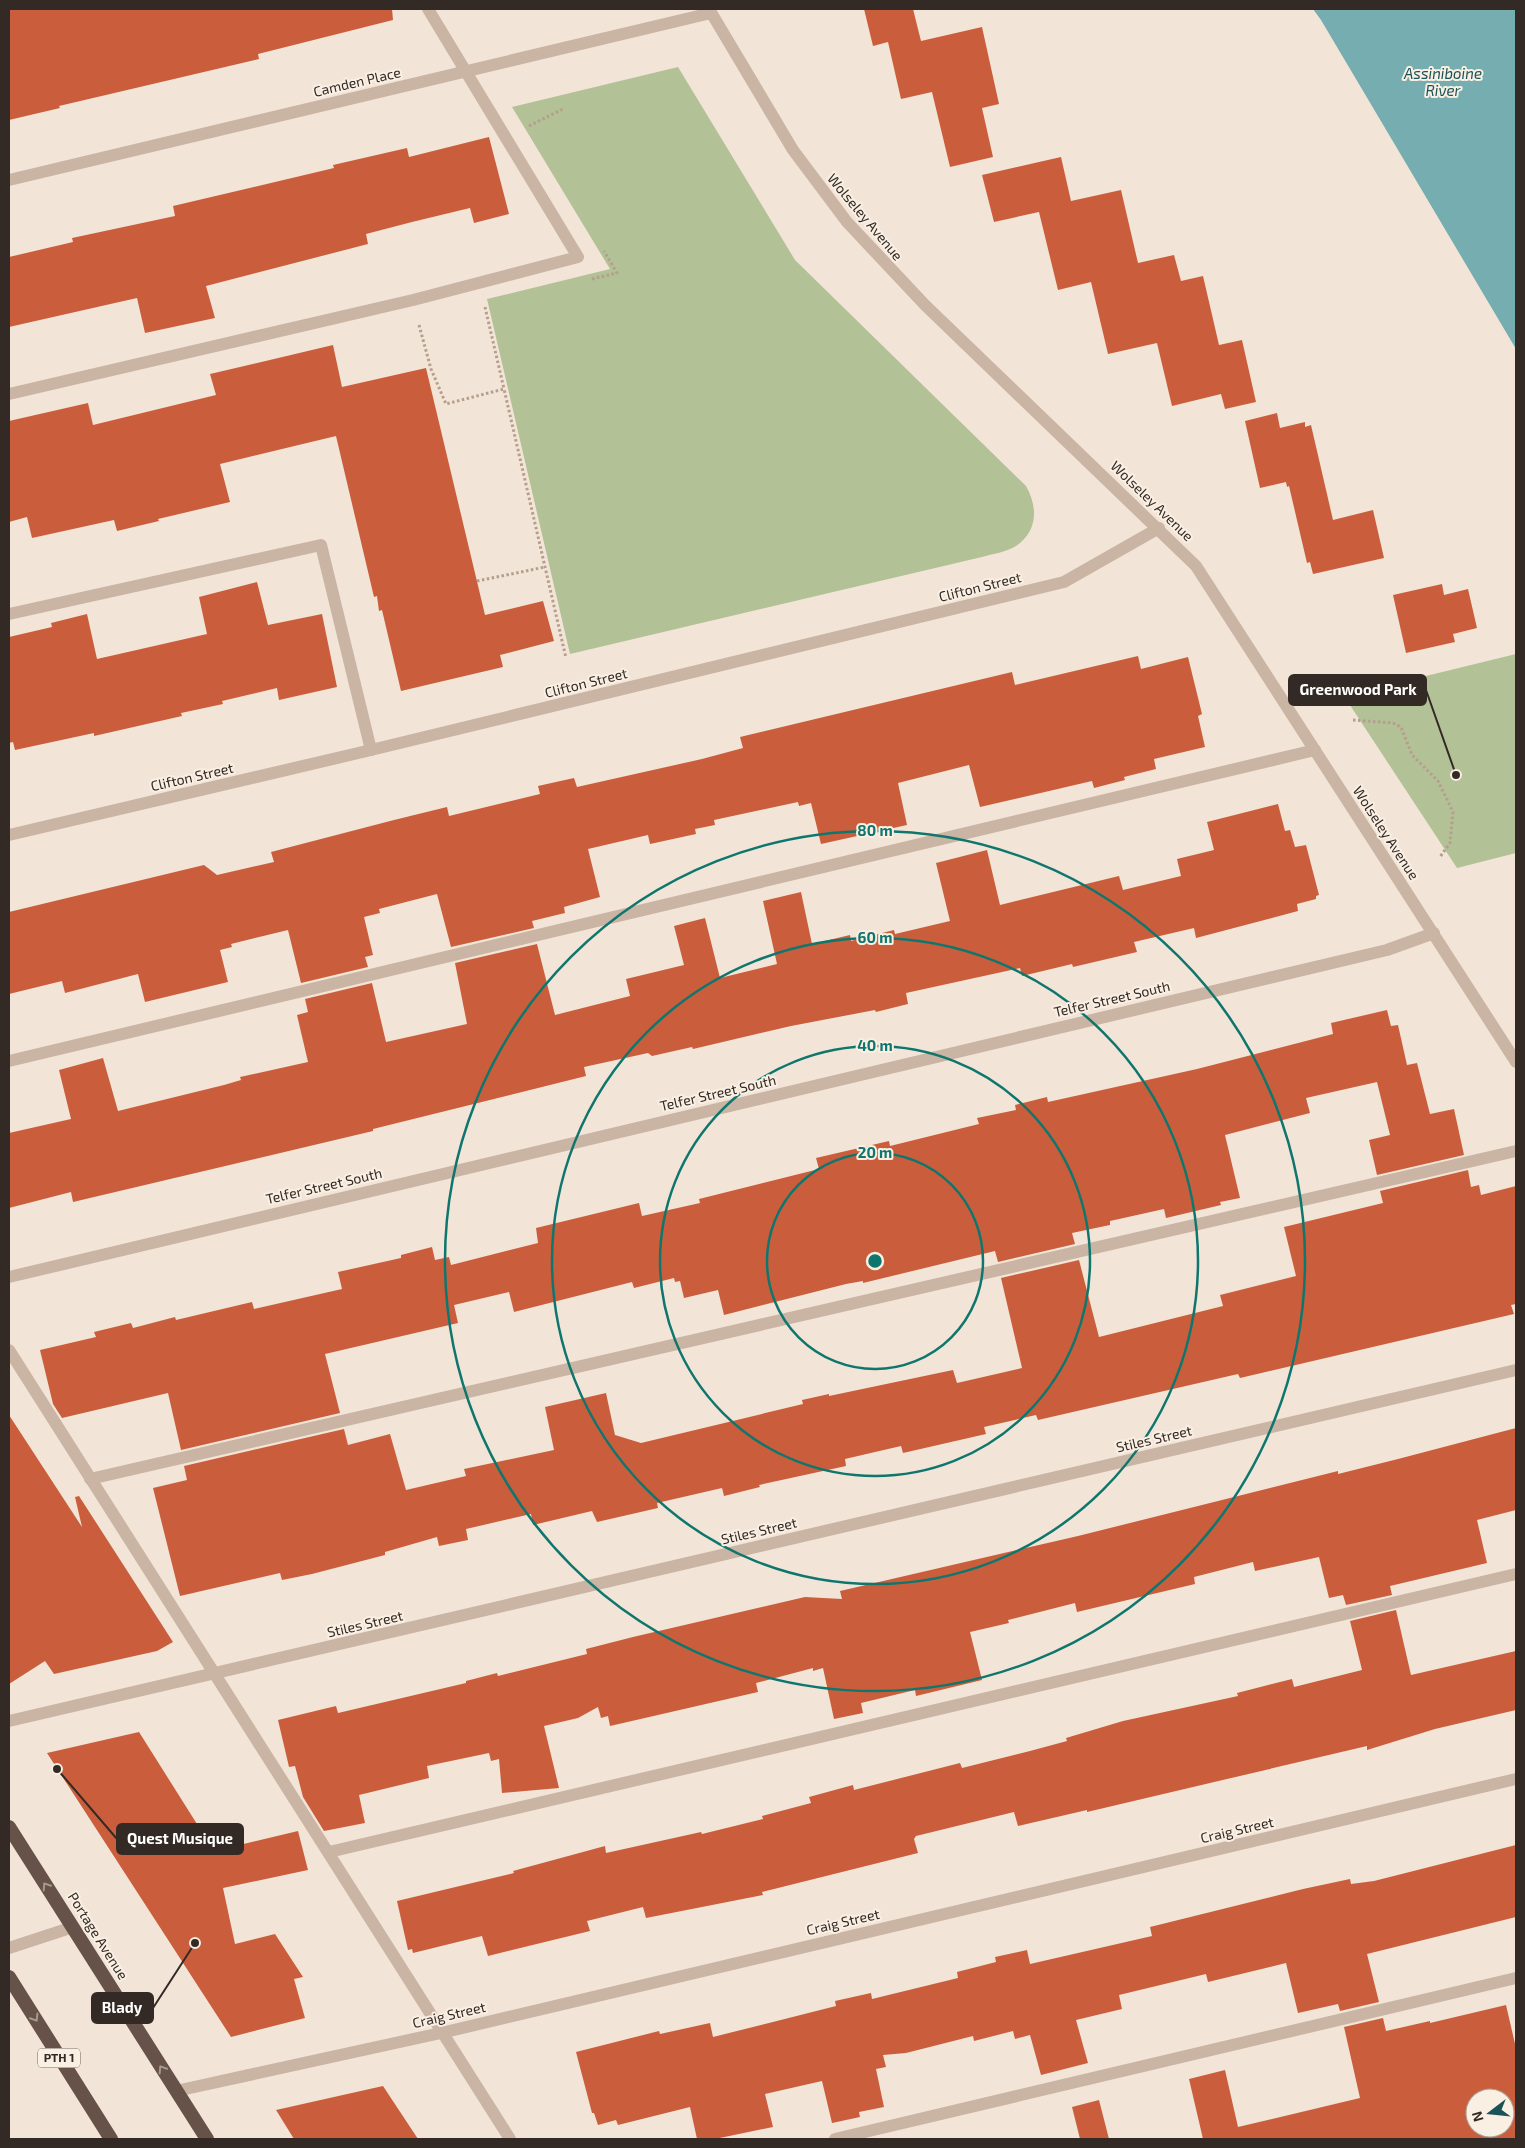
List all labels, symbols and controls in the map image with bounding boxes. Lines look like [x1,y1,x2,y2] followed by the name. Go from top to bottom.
[312,63,402,100] street label: Camden Place
[1403,64,1482,99] water label: Assiniboine River
[824,170,907,264] street label: Wolseley Avenue
[1108,457,1197,544] street label: Wolseley Avenue
[937,568,1023,605] street label: Clifton Street
[543,664,629,701] street label: Clifton Street
[1289,675,1426,705] callout: Greenwood Park
[1299,680,1417,698] text: Greenwood Park
[149,759,235,794] street label: Clifton Street
[1350,783,1423,883] street label: Wolseley Avenue
[857,821,893,839] text: 80 m
[858,928,892,946] text: 60 m
[1052,977,1172,1020] street label: Telfer Street South
[857,1036,893,1054] text: 40 m
[658,1071,778,1114] street label: Telfer Street South
[858,1143,892,1161] text: 20 m
[264,1164,384,1207] street label: Telfer Street South
[866,1252,884,1270] centre of rings
[1114,1422,1194,1456] street label: Stiles Street
[719,1514,799,1548] street label: Stiles Street
[325,1607,405,1641] street label: Stiles Street
[1199,1813,1275,1846] street label: Craig Street
[117,1824,243,1854] callout: Quest Musique
[127,1829,233,1848] text: Quest Musique
[43,1882,53,1891] one-way arrow
[65,1889,132,1983] street label: Portage Avenue
[805,1905,881,1938] street label: Craig Street
[92,1993,153,2023] callout: Blady
[102,1998,143,2017] text: Blady
[411,1998,487,2031] street label: Craig Street
[28,2013,38,2022] one-way arrow
[38,2048,80,2068] road number: PTH 1
[159,2065,168,2074] one-way arrow
[1465,2088,1515,2138] north arrow
[1467,2110,1487,2124] text: N

